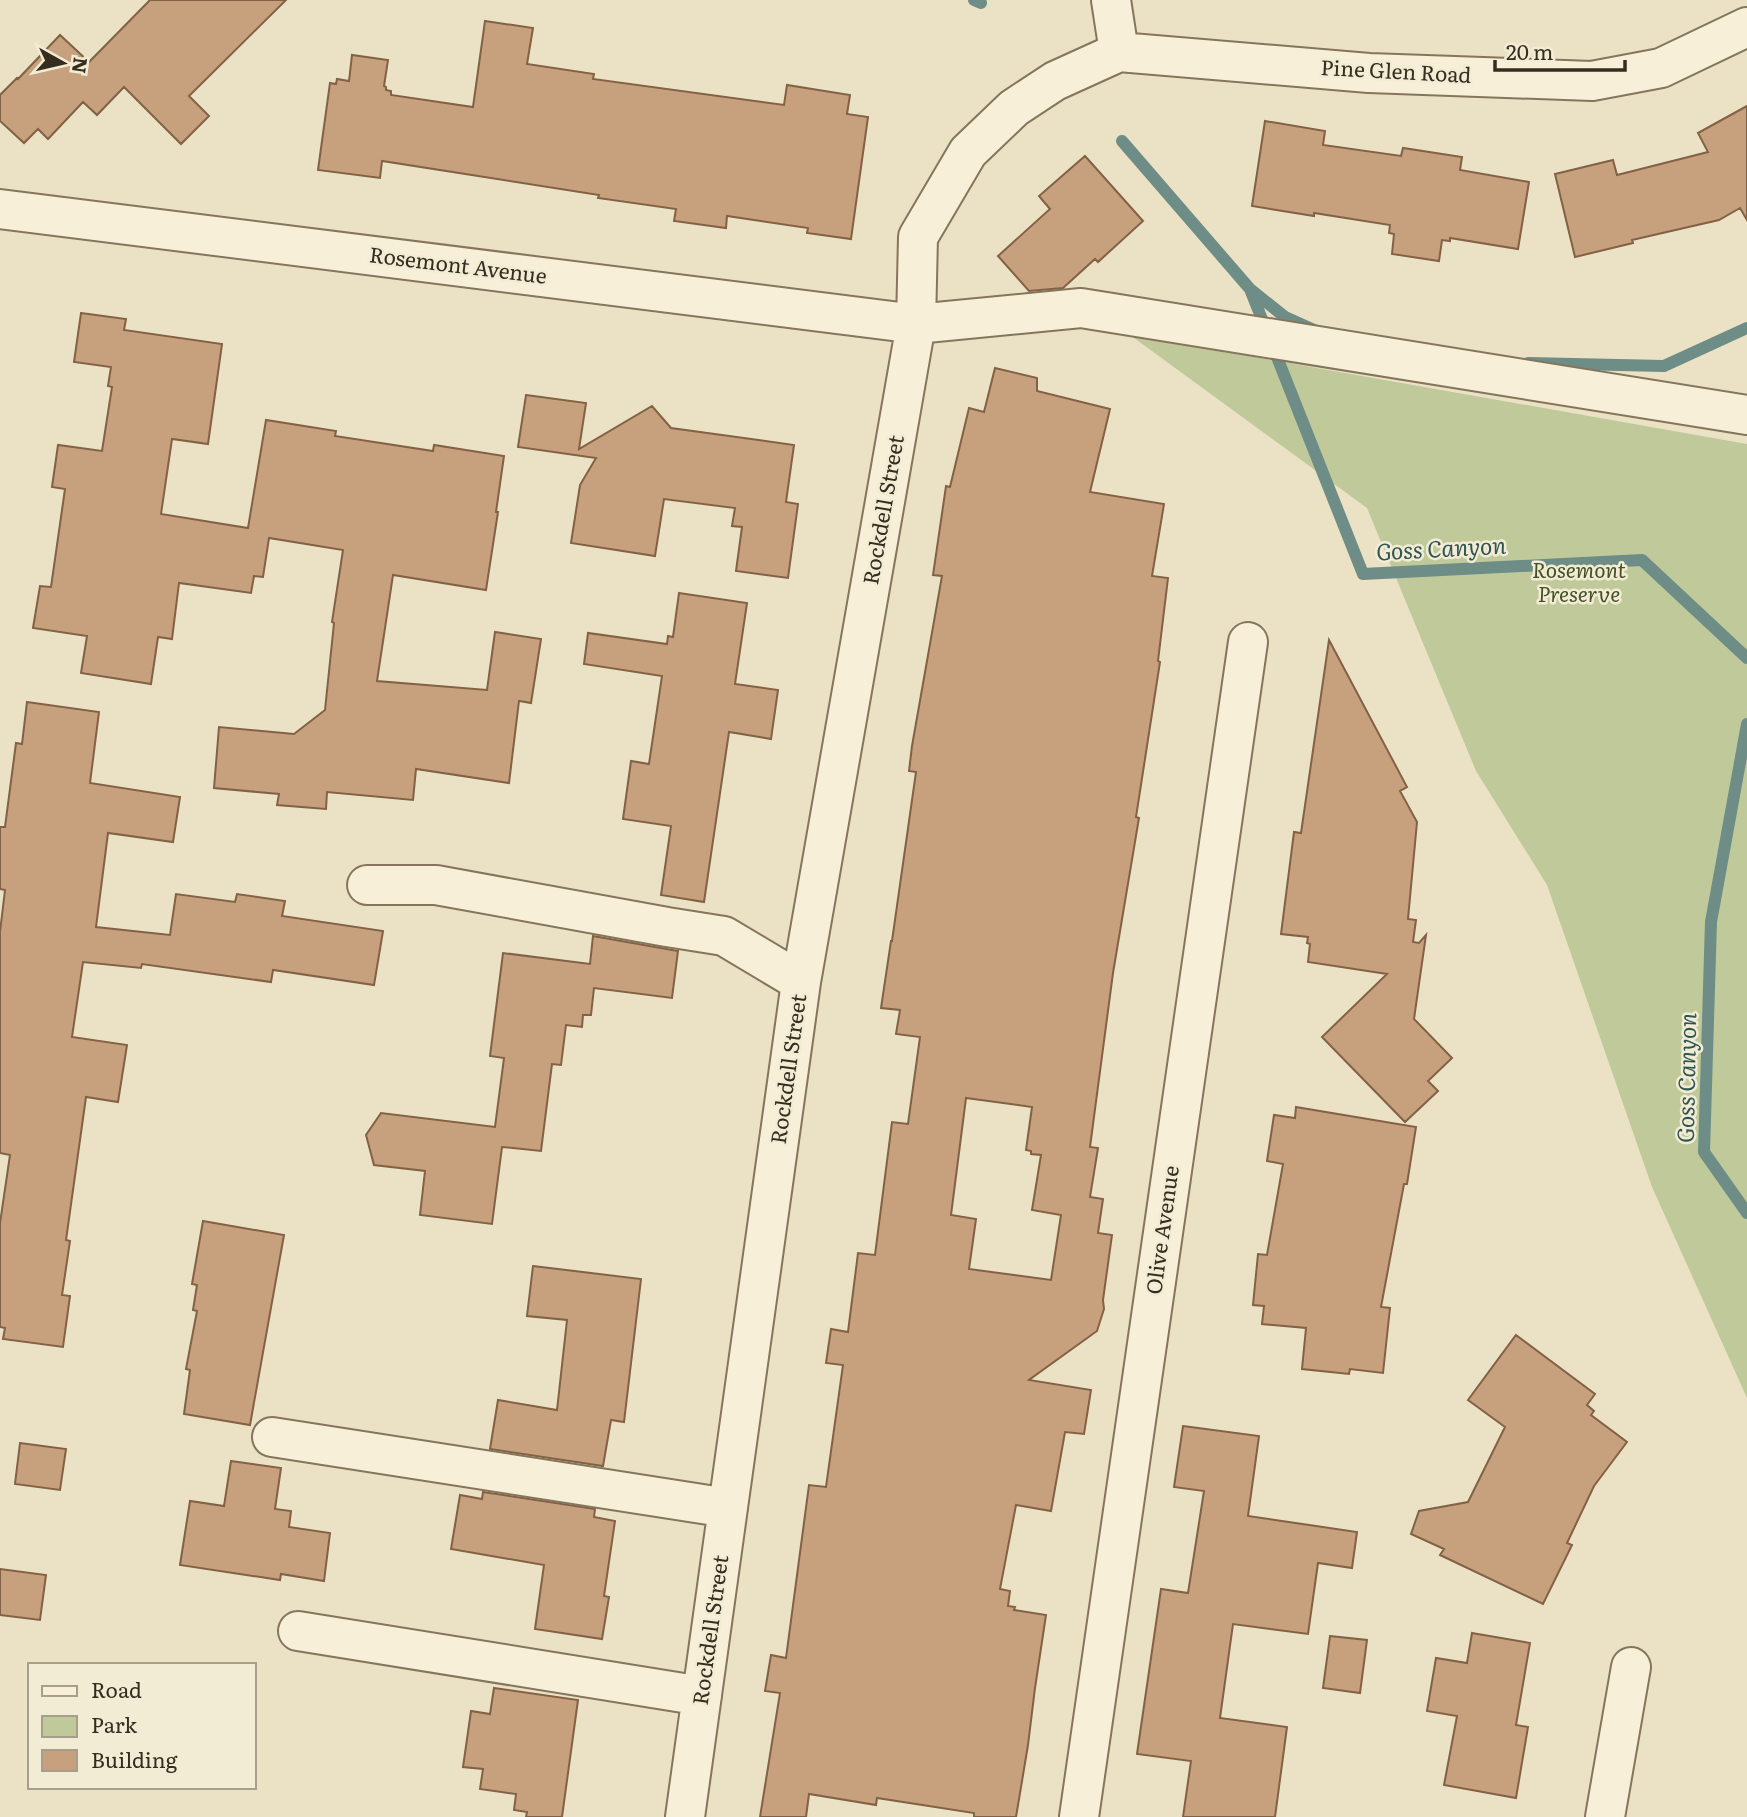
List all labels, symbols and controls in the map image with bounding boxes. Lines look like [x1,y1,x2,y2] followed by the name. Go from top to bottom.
[28,28,98,98] north arrow
[1495,28,1624,72] scale bar
[1506,35,1553,66] text: 20 m
[1320,50,1472,89] street label: Pine Glen Road
[66,56,96,75] text: N
[368,237,549,290] street label: Rosemont Avenue
[853,432,910,587] street label: Rockdell Street
[1375,527,1507,567] water label: Goss Canyon
[1532,553,1626,608] park label: Rosemont Preserve
[761,991,812,1146] street label: Rockdell Street
[1667,1012,1703,1143] water label: Goss Canyon
[1136,1163,1185,1296] street label: Olive Avenue
[683,1552,734,1707] street label: Rockdell Street
[28,1663,256,1789] legend
[91,1673,142,1704] text: Road
[91,1708,137,1739] text: Park
[91,1743,178,1774] text: Building

